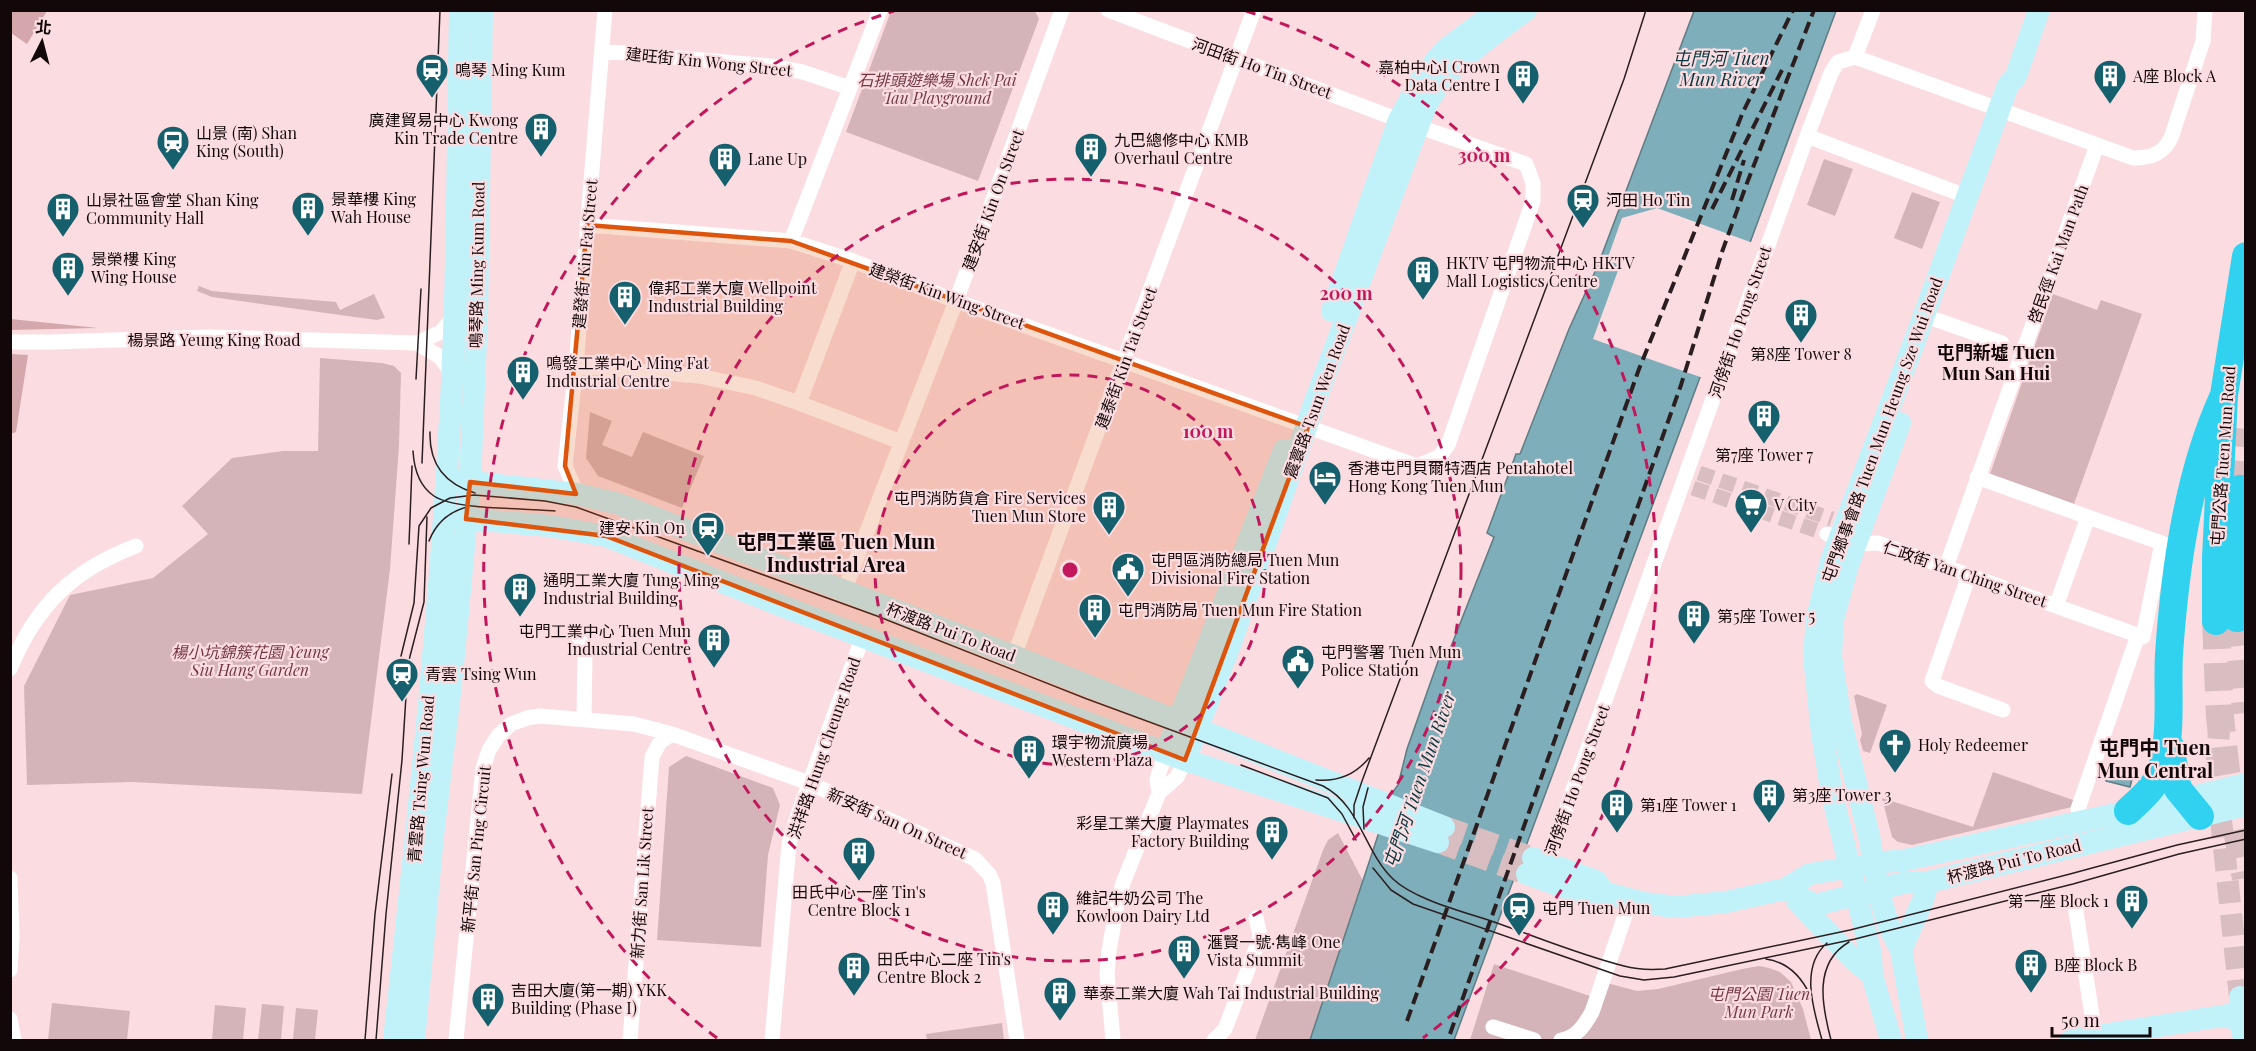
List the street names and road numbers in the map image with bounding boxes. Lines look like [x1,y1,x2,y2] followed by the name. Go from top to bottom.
[1189,32,1335,103] street label: 河田街 Ho Tin Street
[625,42,794,81] street label: 建旺街 Kin Wong Street
[957,126,1028,273] street label: 建安街 Kin On Street
[568,178,602,330] street label: 建發街 Kin Fat Street
[465,181,488,349] street label: 鳴琴路 Ming Kum Road
[2023,181,2093,326] street label: 啓民徑 Kai Man Path
[1704,243,1775,401] street label: 河傍街 Ho Pong Street
[867,258,1028,334] street label: 建榮街 Kin Wing Street
[1816,274,1947,585] street label: 屯門鄉事會路 Tuen Mun Heung Sze Wui Road
[1090,284,1161,432] street label: 建泰街 Kin Tai Street
[1279,321,1354,481] street label: 震寰路 Tsun Wen Road
[128,329,300,350] street label: 楊景路 Yeung King Road
[2206,365,2239,547] street label: 屯門公路 Tuen Mun Road
[1881,536,2050,612] street label: 仁政街 Yan Ching Street
[883,597,1019,666] street label: 杯渡路 Pui To Road
[782,654,865,842] street label: 洪祥路 Hung Cheung Road
[403,694,438,864] street label: 青雲路 Tsing Wun Road
[1539,701,1614,858] street label: 河傍街 Ho Pong Street
[456,764,495,934] street label: 新平街 San Ping Circuit
[824,782,971,863] street label: 新安街 San On Street
[626,806,657,959] street label: 新力街 San Lik Street
[1945,834,2083,887] street label: 杯渡路 Pui To Road

